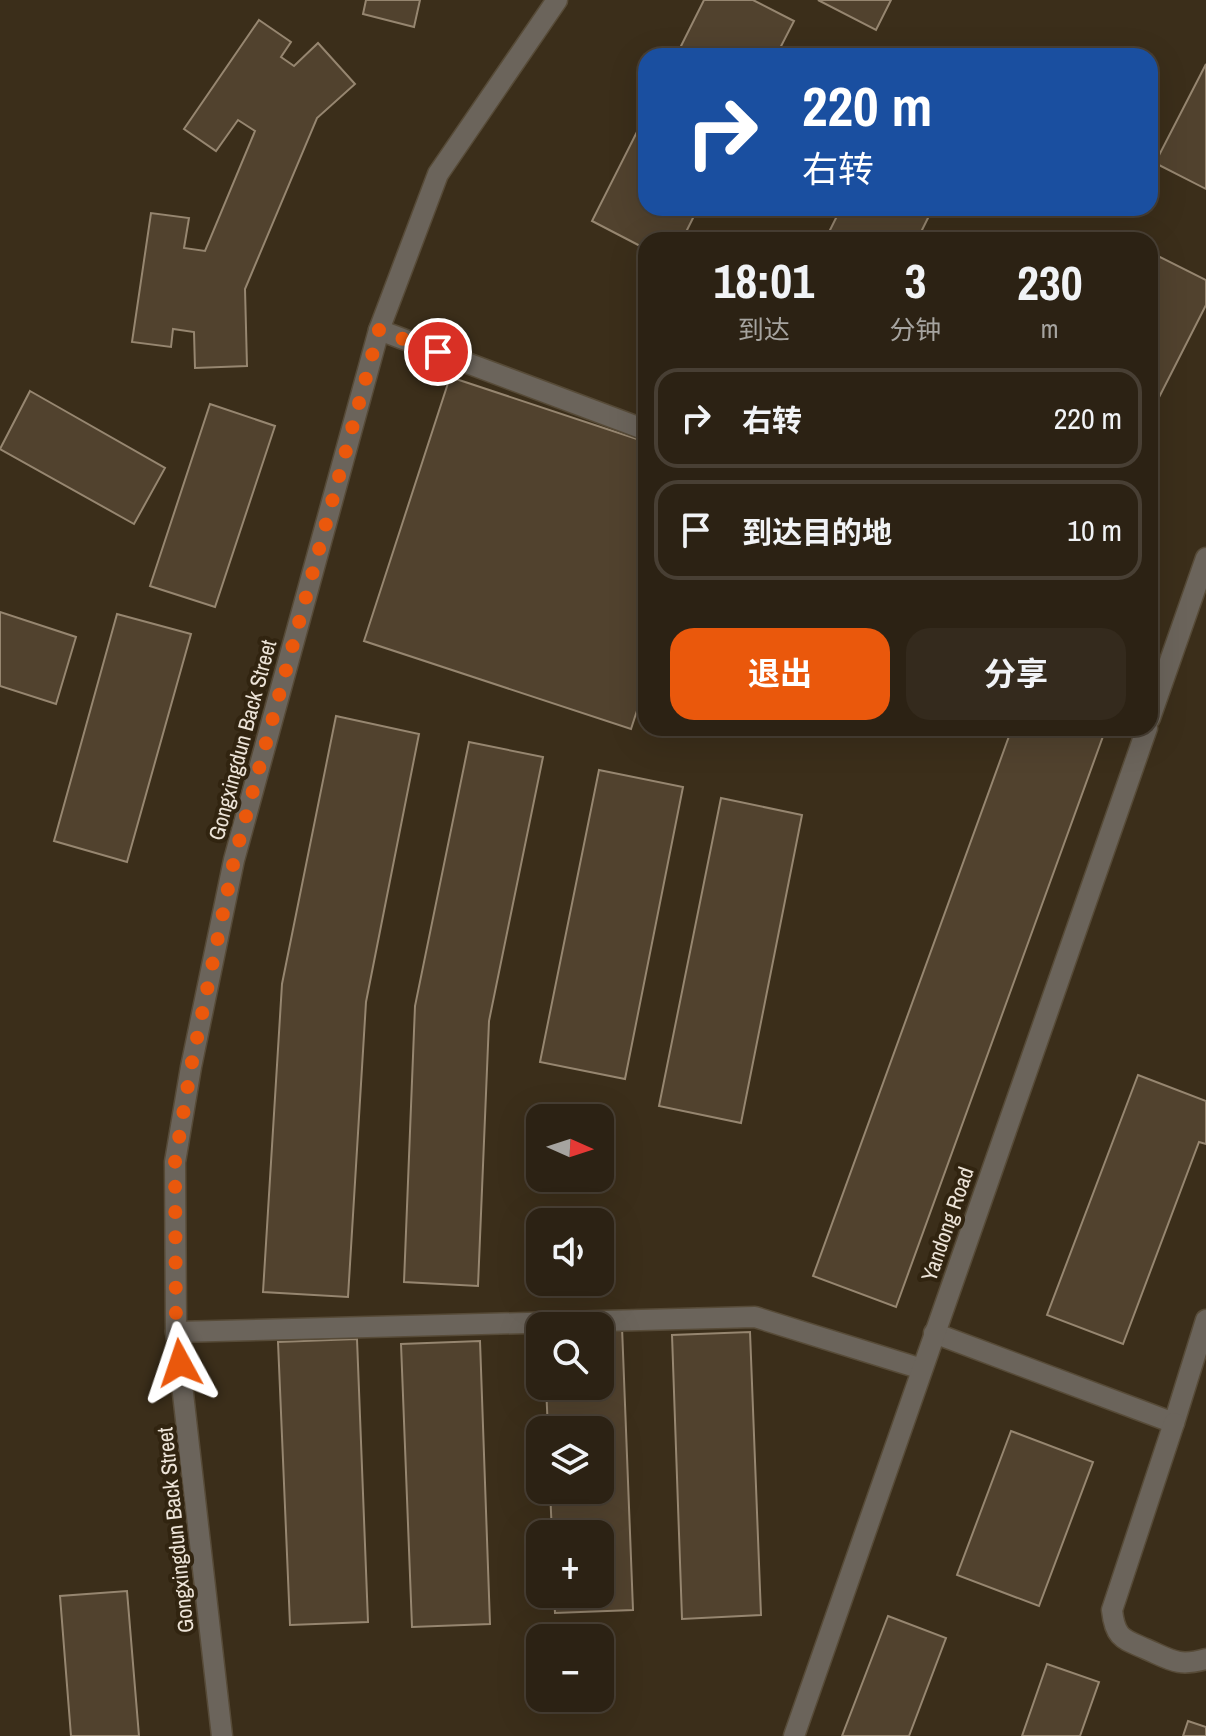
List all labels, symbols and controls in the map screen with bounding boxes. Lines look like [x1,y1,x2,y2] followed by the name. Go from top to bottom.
[802,68,932,143] text: 220 m
[670,80,774,184] icon: right
[802,145,874,193] text: 右转
[713,248,814,313] text: 18:01
[905,248,926,313] text: 3
[1017,250,1083,315] text: 230
[1041,311,1059,346] text: m
[738,312,790,347] text: 到达
[889,312,941,347] text: 分钟
[404,318,472,386] pin
[416,330,460,374] icon: arrive
[674,396,718,440] icon: right
[1054,398,1122,438] text: 220 m
[742,400,802,440] text: 右转
[674,508,718,552] icon: arrive
[1067,510,1122,550] text: 10 m
[742,512,892,552] text: 到达目的地
[670,628,890,720] button: 退出
[906,628,1126,720] button: 分享
[201,636,283,844] street label: Gongxingdun Back Street
[526,1104,614,1192] north arrow
[526,1104,614,1712] map controls
[913,1163,981,1285] street label: Yandong Road
[526,1208,614,1296] button: sound
[526,1312,614,1400] button: search
[138,1321,222,1405] position arrow
[526,1416,614,1504] button: layers
[149,1426,201,1634] street label: Gongxingdun Back Street
[526,1520,614,1608] button: +
[526,1624,614,1712] button: −

